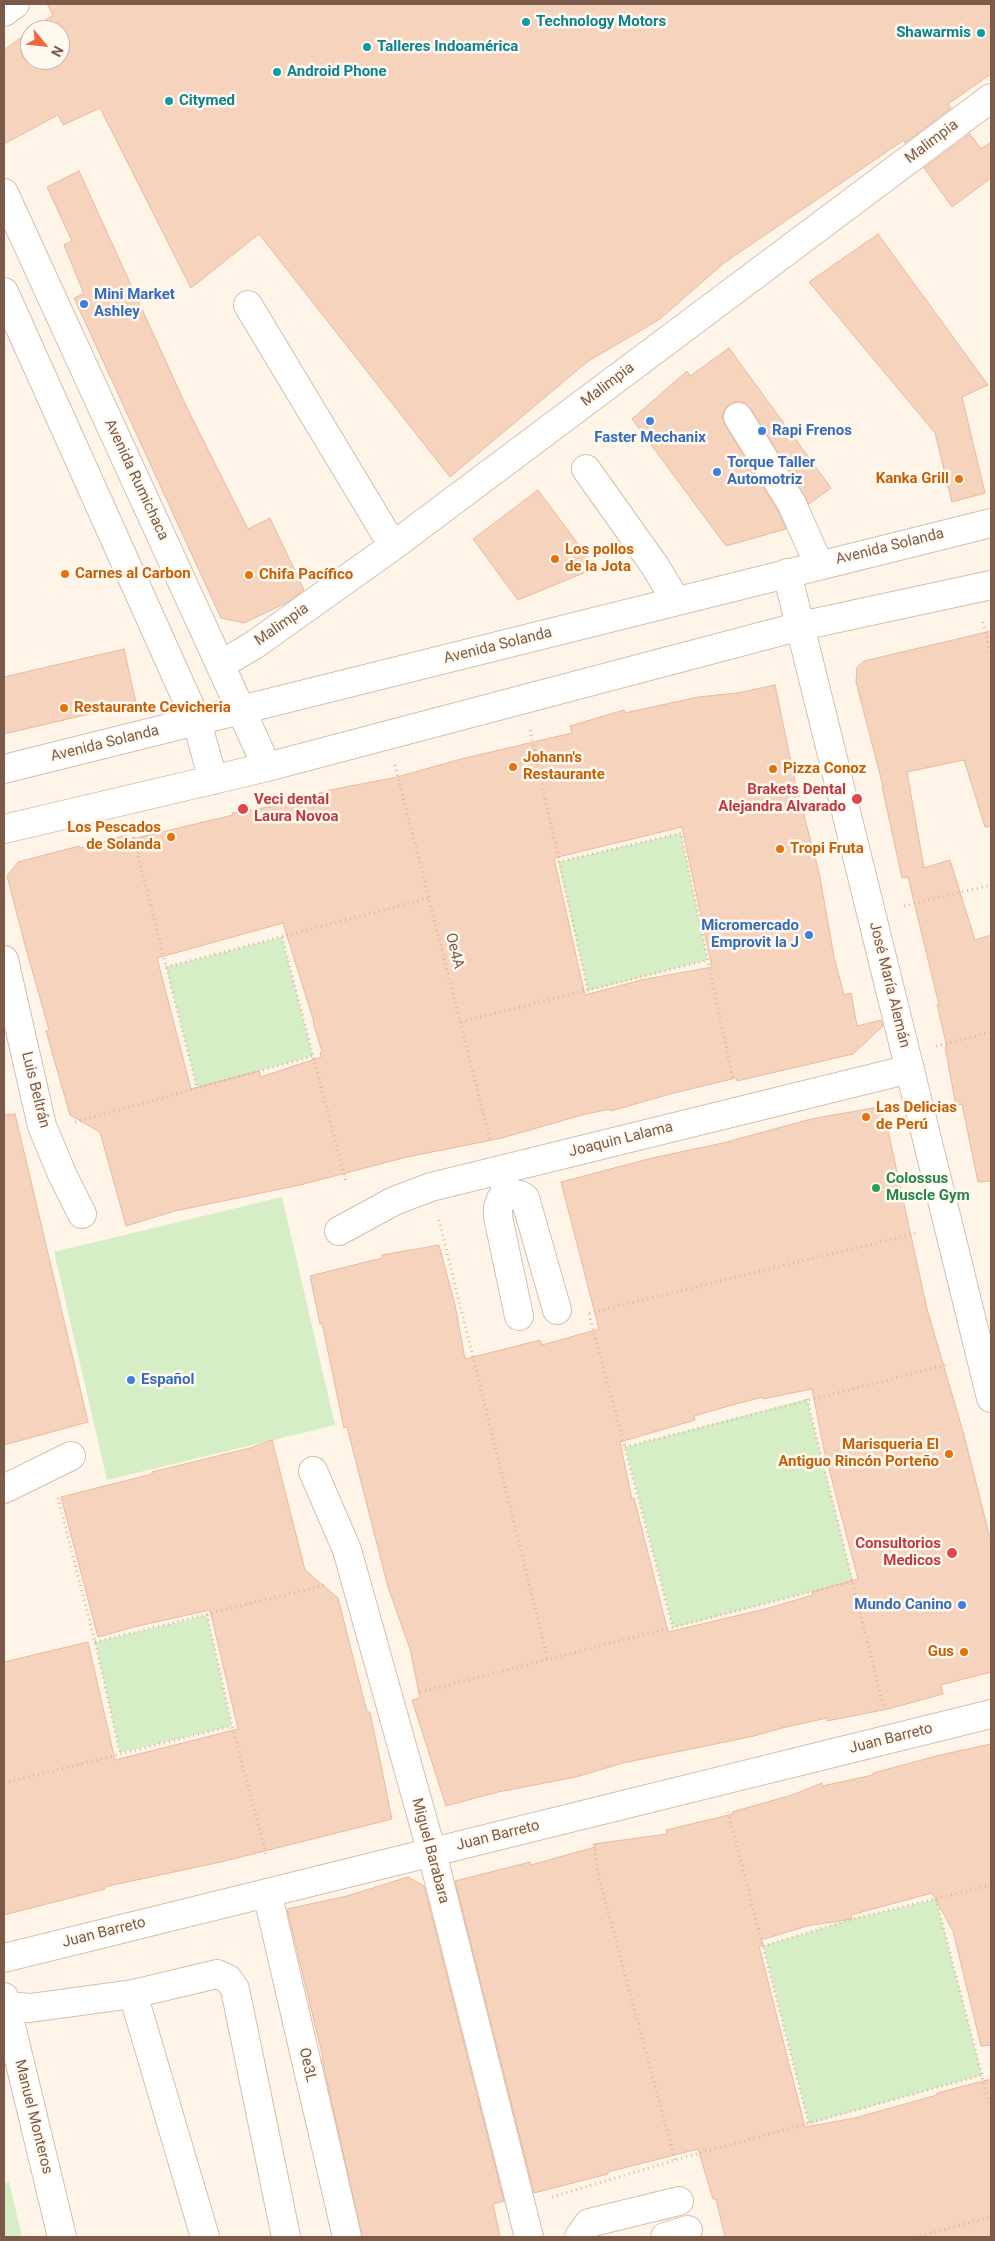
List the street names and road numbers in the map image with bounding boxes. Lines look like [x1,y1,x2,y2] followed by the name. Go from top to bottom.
[902,116,962,168] street label: Malimpia
[578,359,638,411] street label: Malimpia
[100,417,172,543] street label: Avenida Rumichaca
[834,525,946,569] street label: Avenida Solanda
[251,600,313,650] street label: Malimpia
[442,624,554,668] street label: Avenida Solanda
[49,722,161,766] street label: Avenida Solanda
[865,920,913,1050] street label: José María Alemán
[441,931,467,971] street label: Oe4A
[17,1050,53,1130] street label: Luis Beltrán
[567,1118,675,1162] street label: Joaquin Lalama
[847,1720,935,1758] street label: Juan Barreto
[407,1796,453,1906] street label: Miguel Barabara
[454,1817,542,1855] street label: Juan Barreto
[60,1914,148,1952] street label: Juan Barreto
[294,2046,320,2084] street label: Oe3L
[10,2058,56,2176] street label: Manuel Monteros

